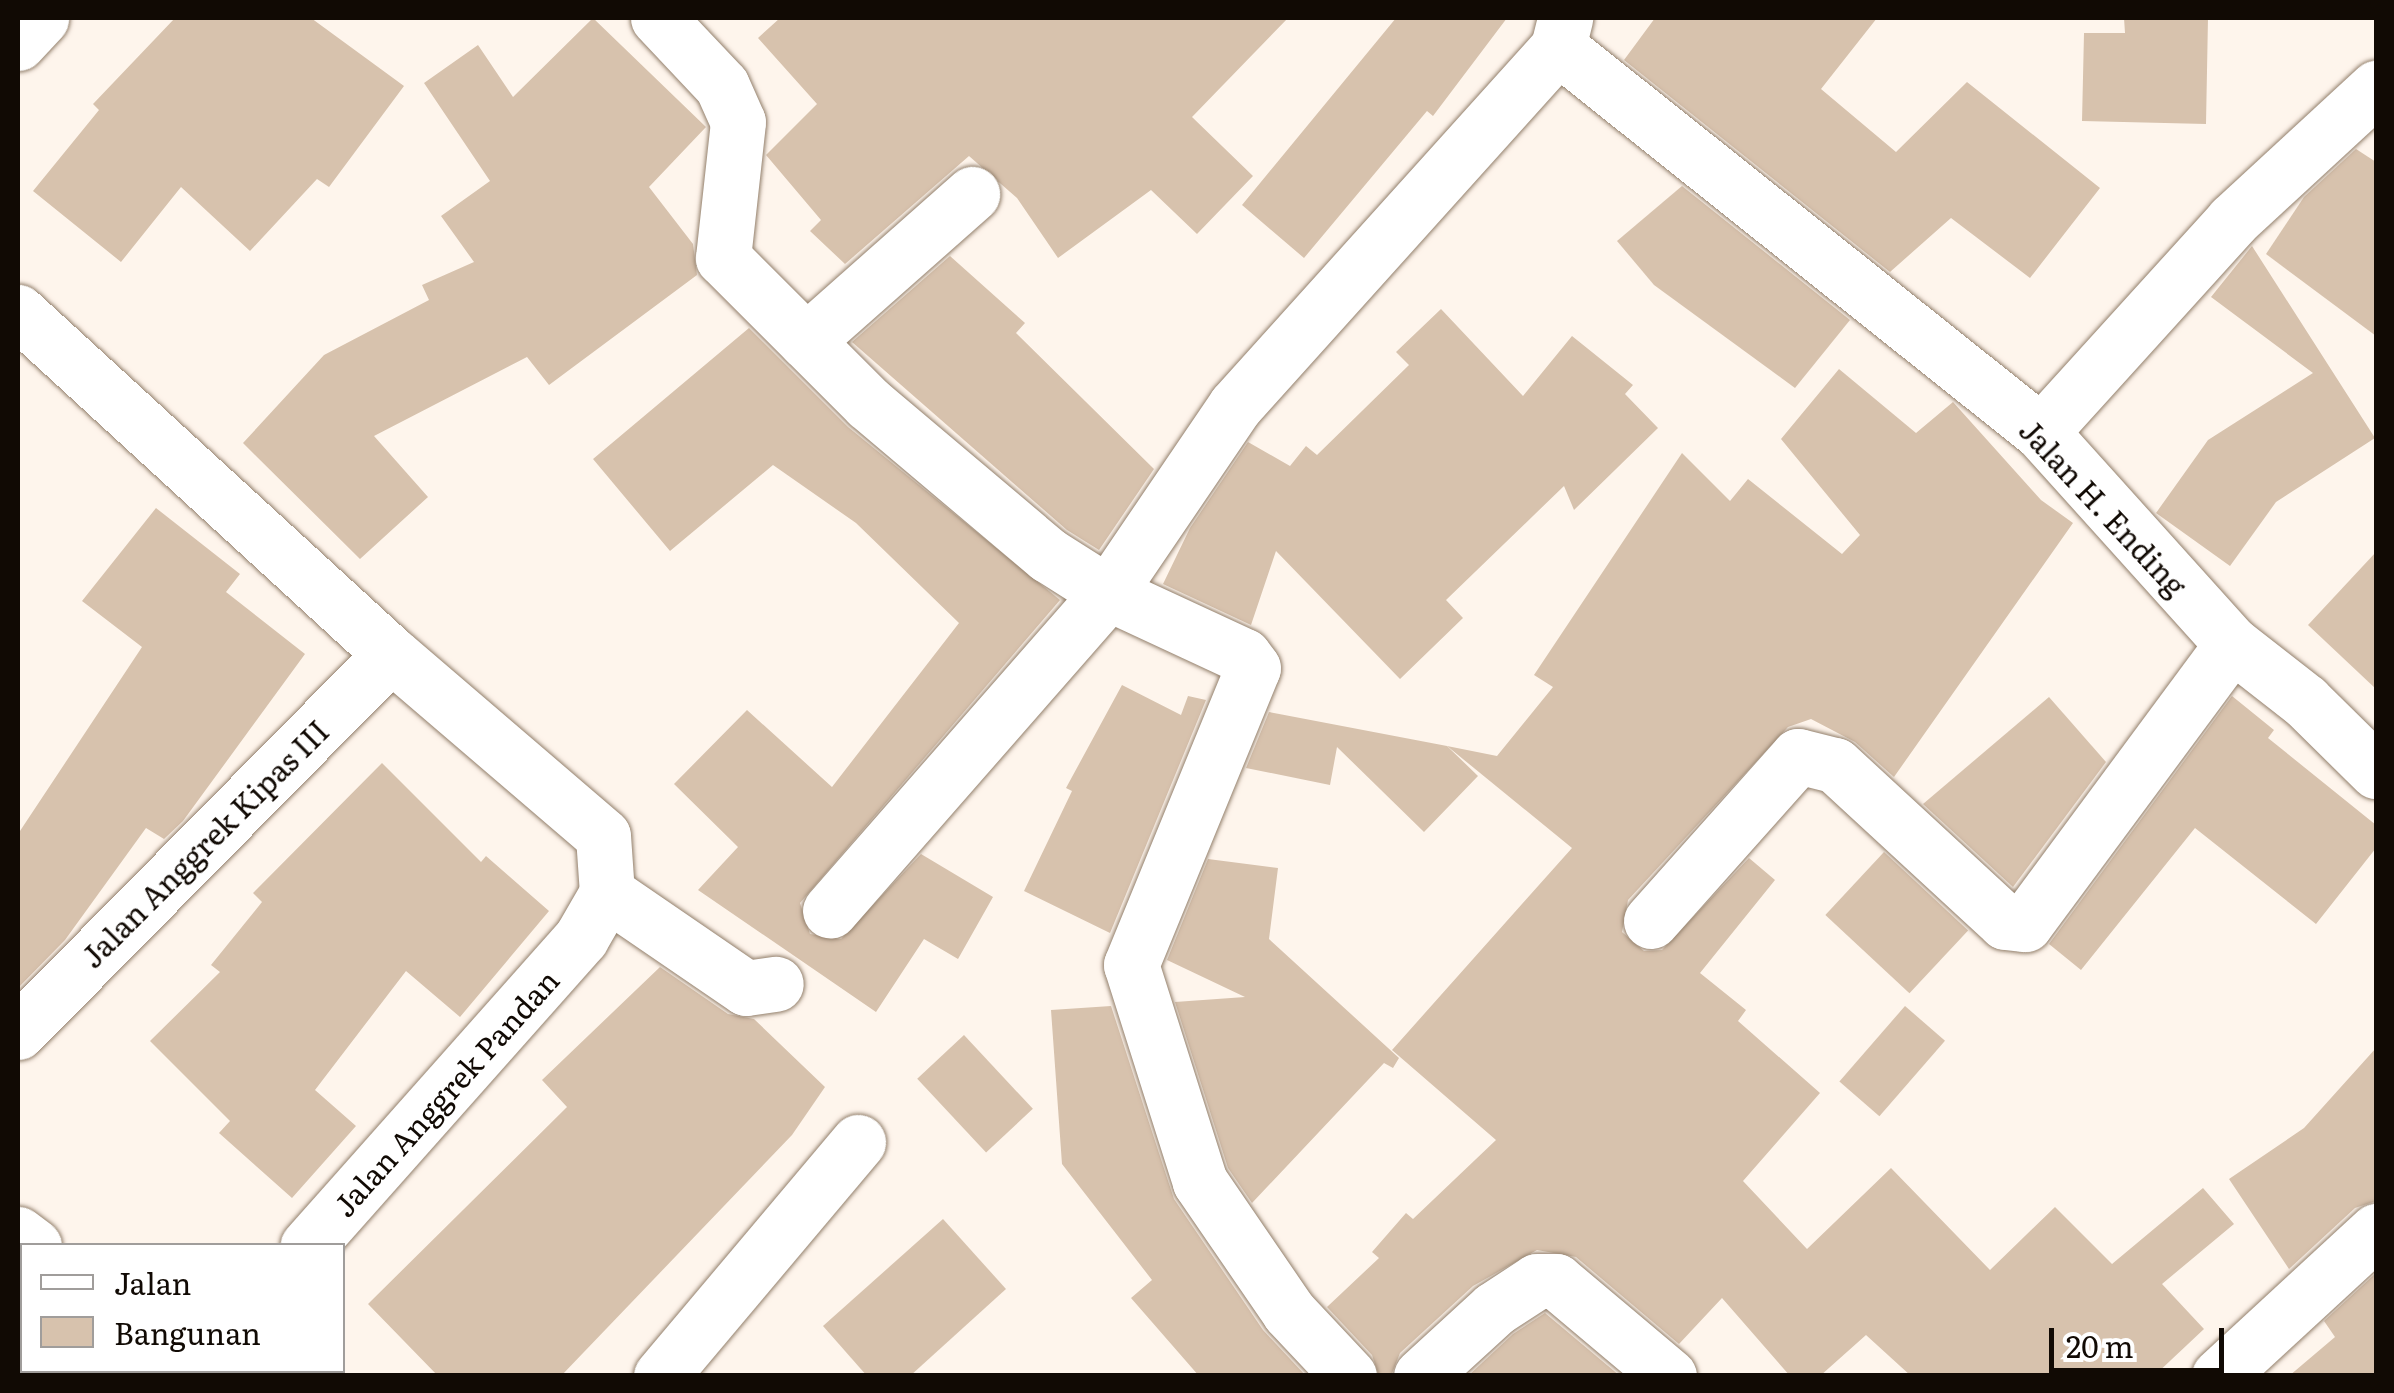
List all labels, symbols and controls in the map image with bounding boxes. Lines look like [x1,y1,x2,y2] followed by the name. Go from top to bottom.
[2013,411,2195,603] street label: Jalan H. Ending
[73,712,335,974] street label: Jalan Anggrek Kipas III
[325,961,565,1223] street label: Jalan Anggrek Pandan
[20,1243,345,1373] legend
[114,1260,191,1304] text: Jalan
[2054,1308,2229,1370] scale bar
[114,1310,261,1354] text: Bangunan
[2066,1323,2134,1367] text: 20 m

